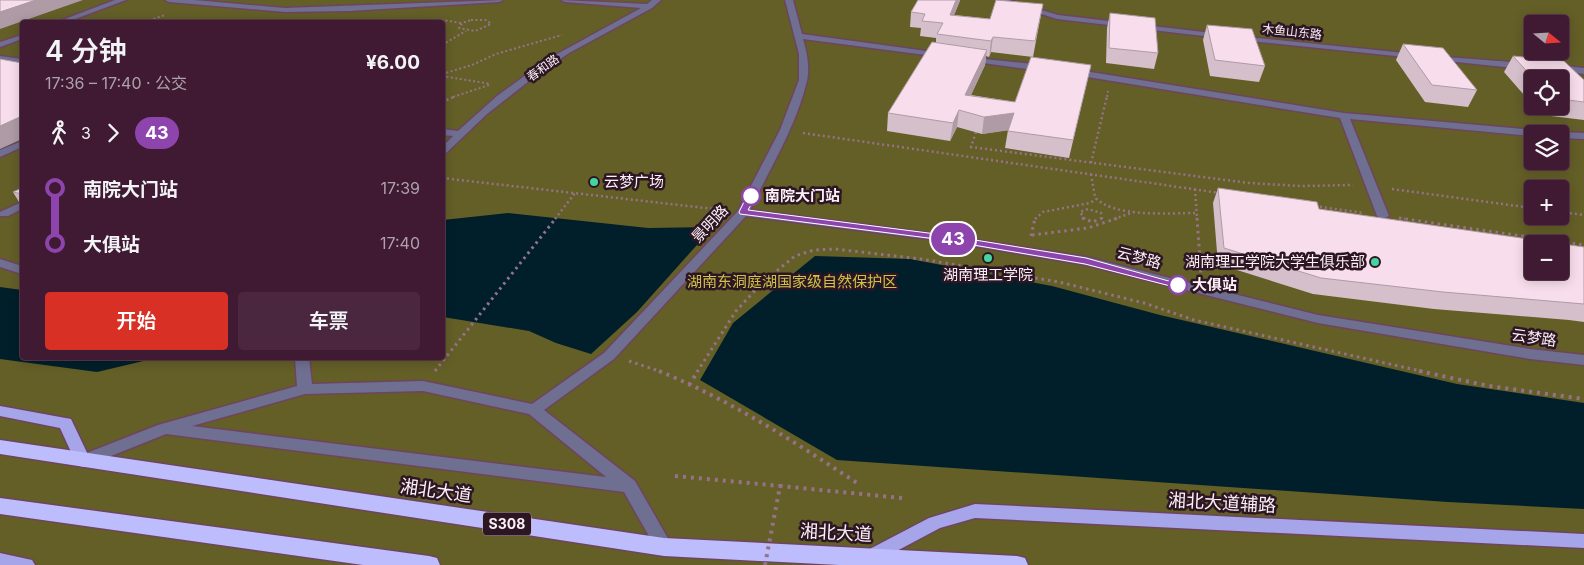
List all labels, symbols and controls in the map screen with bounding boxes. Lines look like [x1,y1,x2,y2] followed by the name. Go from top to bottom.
[1524,15,1569,60] north arrow
[1524,15,1569,280] map controls
[1261,21,1323,42] street label: 木鱼山东路
[45,34,127,68] text: 4 分钟
[366,51,420,74] text: ¥6.00
[524,51,562,84] street label: 春和路
[1524,70,1569,115] button: locate
[45,73,187,93] text: 17:36 – 17:40 · 公交
[45,119,73,147] icon: walk
[99,119,127,147] icon: forward
[145,122,169,143] text: 43
[81,123,91,143] text: 3
[1524,125,1569,170] button: layers
[604,172,664,191] place label: 云梦广场
[588,176,600,188] marker: 云梦广场
[83,178,178,201] text: 南院大门站
[381,178,420,198] text: 17:39
[1524,180,1569,225] button: +
[741,186,761,206] marker: 南院大门站
[765,186,840,205] place label: 南院大门站
[687,201,732,247] street label: 景明路
[930,223,976,255] line badge: 43
[941,228,965,249] text: 43
[83,233,140,256] text: 大俱站
[380,233,420,253] text: 17:40
[1524,235,1569,280] button: −
[1115,243,1163,273] street label: 云梦路
[982,252,994,264] marker: 湖南理工学院
[1185,252,1365,271] place label: 湖南理工学院大学生俱乐部
[1369,256,1381,268] marker: 湖南理工学院大学生俱乐部
[943,265,1033,284] place label: 湖南理工学院
[687,272,897,291] park label: 湖南东洞庭湖国家级自然保护区
[1168,275,1188,295] marker: 大俱站
[1192,275,1237,294] place label: 大俱站
[45,292,228,350] button: 开始
[238,292,420,350] button: 车票
[1510,325,1558,350] street label: 云梦路
[399,475,473,506] street label: 湘北大道
[1168,489,1277,516] street label: 湘北大道辅路
[483,512,531,536] road number: S308
[800,520,873,545] street label: 湘北大道

